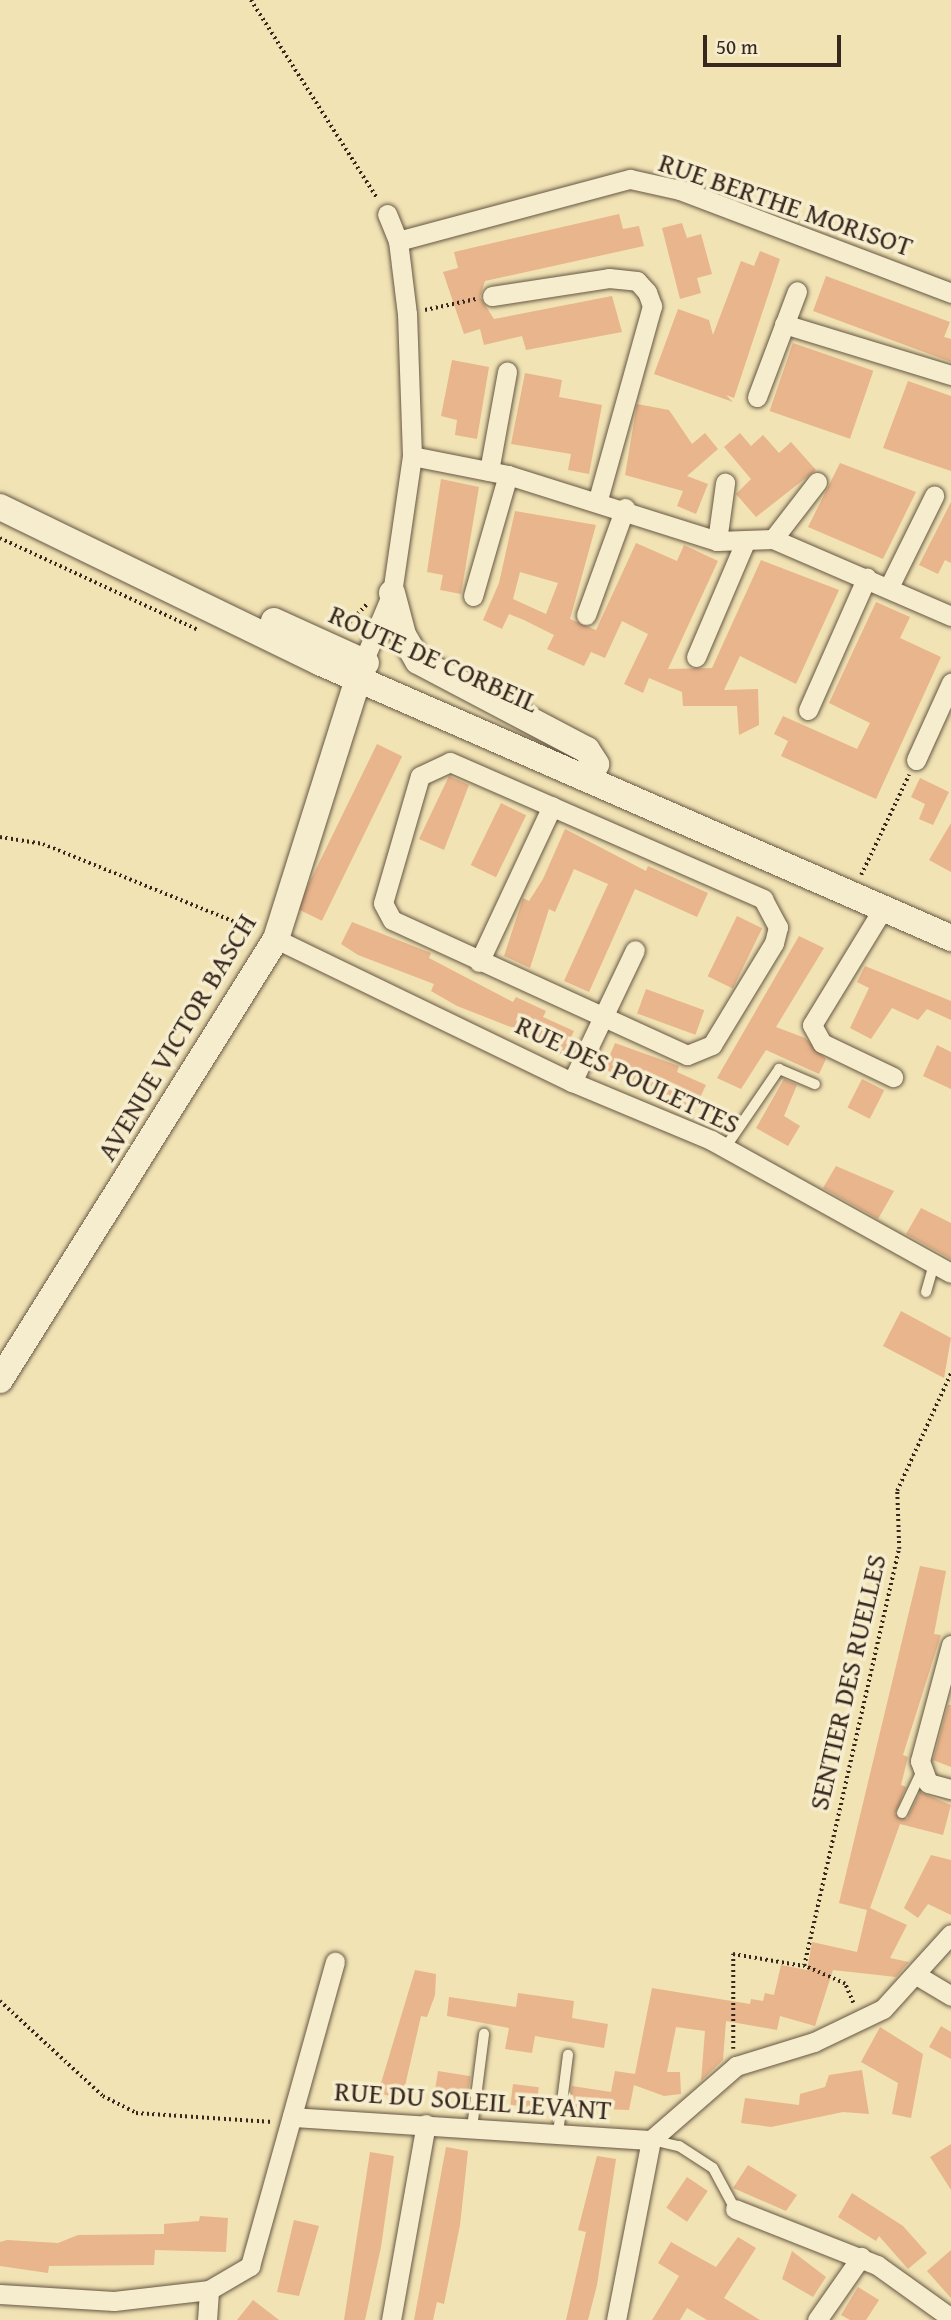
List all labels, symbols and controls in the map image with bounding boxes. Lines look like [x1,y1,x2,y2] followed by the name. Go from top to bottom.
[706,21,844,65] scale bar
[716,31,758,62] text: 50 m
[655,145,917,263] street label: RUE BERTHE MORISOT
[324,597,544,719] street label: ROUTE DE CORBEIL
[89,908,263,1166] street label: AVENUE VICTOR BASCH
[511,1007,745,1141] street label: RUE DES POULETTES
[801,1551,893,1813] street label: SENTIER DES RUELLES
[333,2074,613,2126] street label: RUE DU SOLEIL LEVANT

